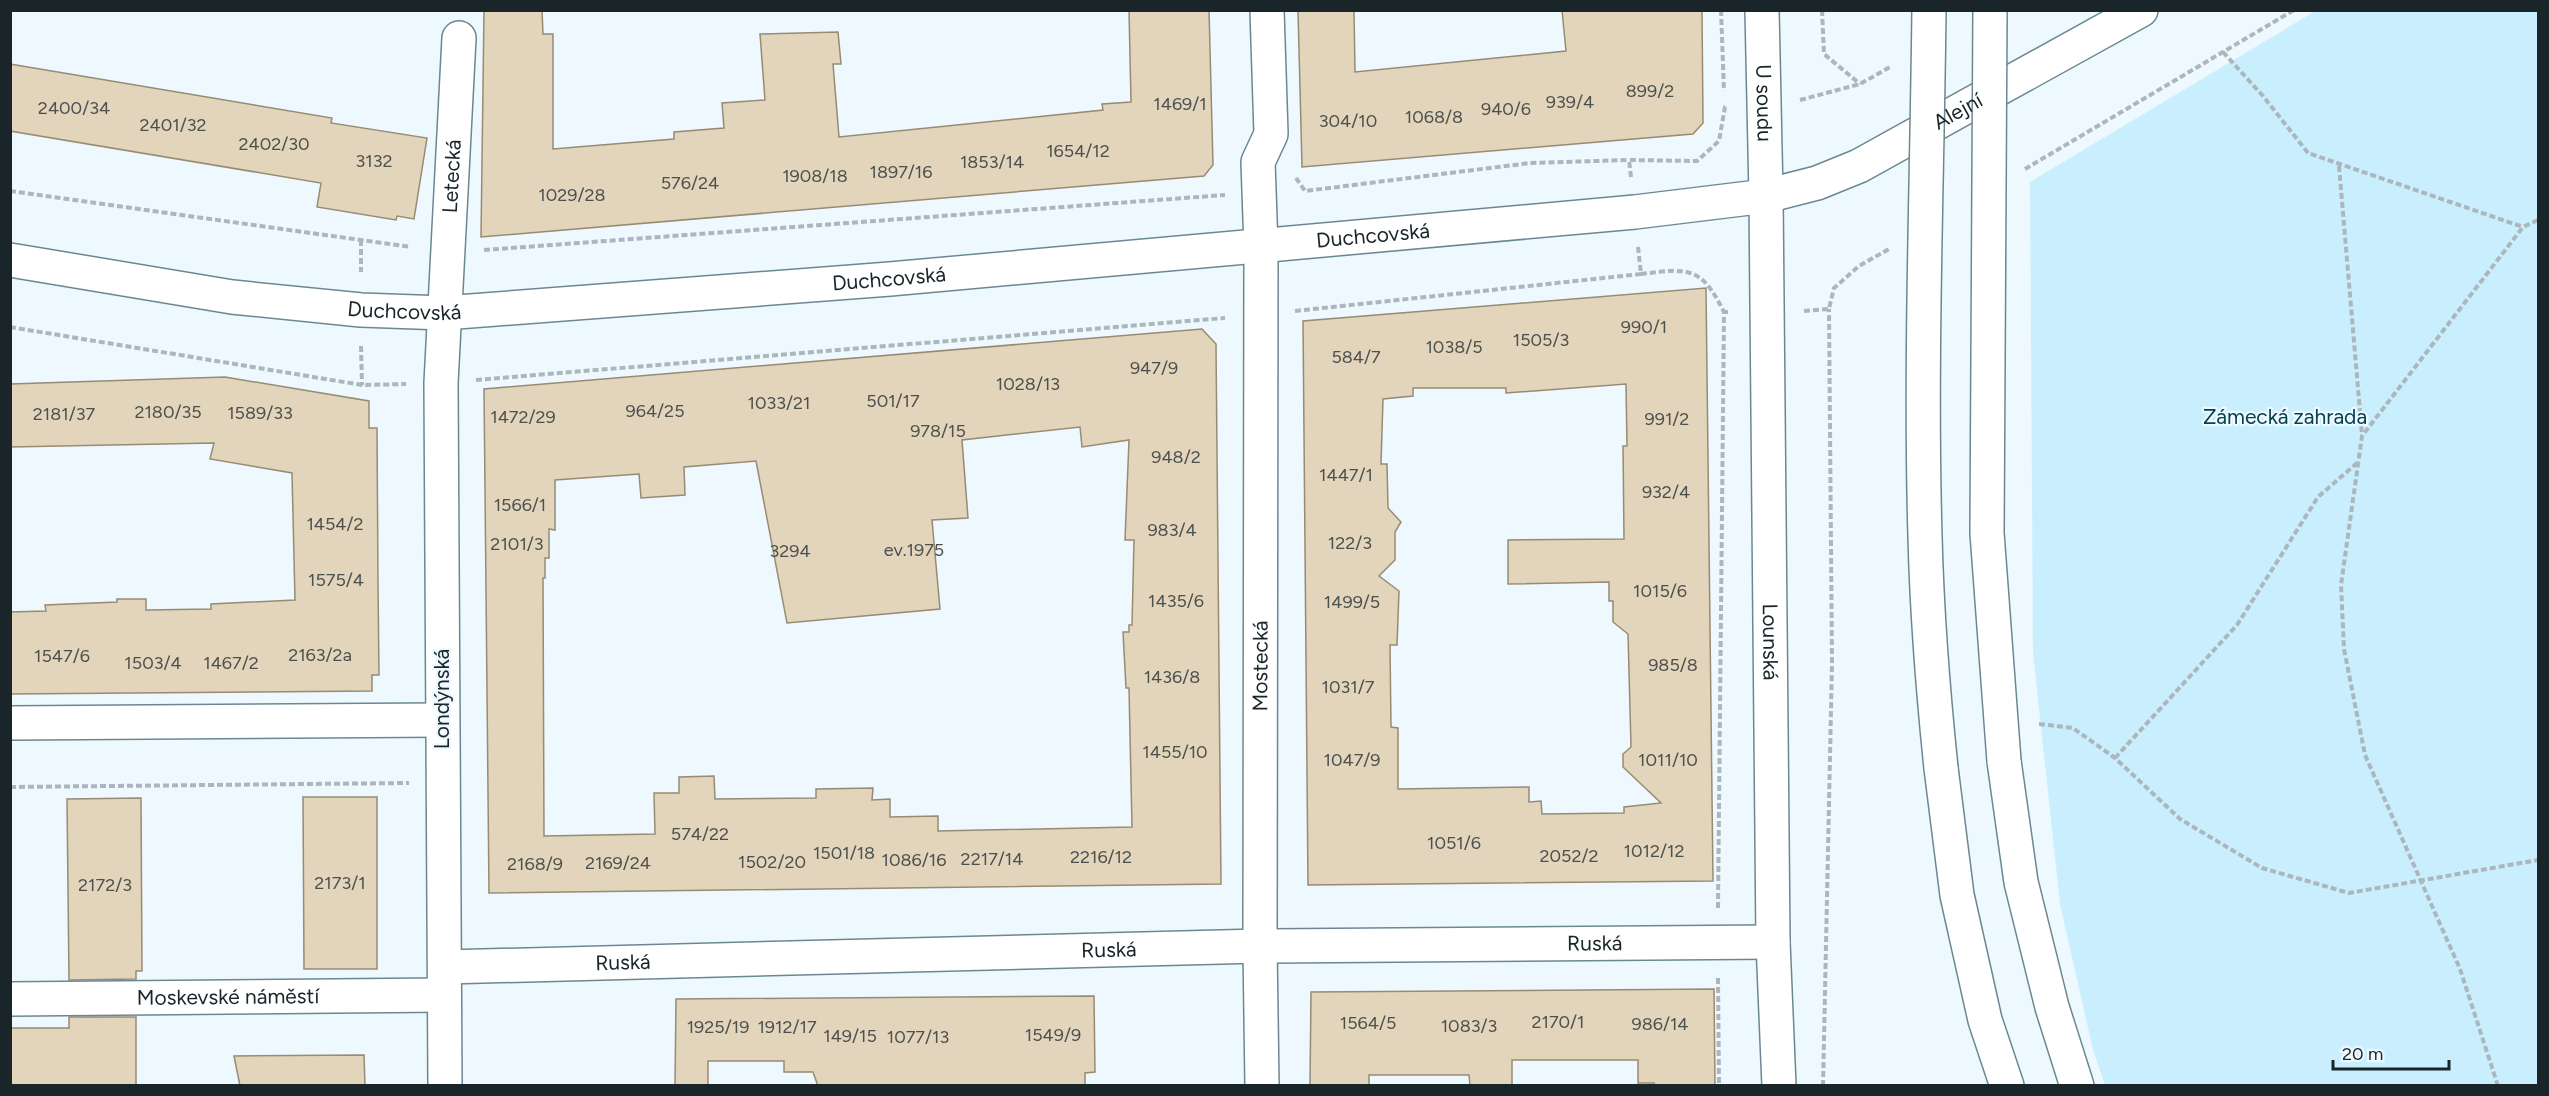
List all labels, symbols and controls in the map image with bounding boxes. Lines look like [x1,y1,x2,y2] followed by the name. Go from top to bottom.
[1751,64,1778,142] street label: U soudu
[1626,80,1674,102] house number: 899/2
[1929,87,1988,135] street label: Alejní
[1546,91,1594,113] house number: 939/4
[1153,93,1207,115] house number: 1469/1
[38,97,110,119] house number: 2400/34
[1481,98,1531,120] house number: 940/6
[1405,106,1463,128] house number: 1068/8
[1319,110,1377,132] house number: 304/10
[139,114,207,136] house number: 2401/32
[238,133,310,155] house number: 2402/30
[437,139,466,214] street label: Letecká
[1046,140,1110,162] house number: 1654/12
[355,150,393,172] house number: 3132
[960,151,1024,173] house number: 1853/14
[870,161,932,183] house number: 1897/16
[782,165,848,187] house number: 1908/18
[661,172,719,194] house number: 576/24
[538,184,606,206] house number: 1029/28
[1315,218,1431,253] street label: Duchcovská
[831,261,947,295] street label: Duchcovská
[346,296,462,325] street label: Duchcovská
[1621,316,1667,338] house number: 990/1
[1513,329,1569,351] house number: 1505/3
[1425,336,1483,358] house number: 1038/5
[1331,346,1381,368] house number: 584/7
[1130,357,1178,379] house number: 947/9
[996,373,1060,395] house number: 1028/13
[866,390,920,412] house number: 501/17
[747,392,811,414] house number: 1033/21
[626,400,684,422] house number: 964/25
[134,401,202,423] house number: 2180/35
[227,402,293,424] house number: 1589/33
[33,403,96,425] house number: 2181/37
[2203,404,2367,429] park label: Zámecká zahrada
[490,406,556,428] house number: 1472/29
[1645,408,1689,430] house number: 991/2
[910,420,966,442] house number: 978/15
[1151,446,1201,468] house number: 948/2
[1319,464,1373,486] house number: 1447/1
[1642,481,1690,503] house number: 932/4
[494,494,546,516] house number: 1566/1
[306,513,364,535] house number: 1454/2
[1147,519,1197,541] house number: 983/4
[1328,532,1372,554] house number: 122/3
[490,533,544,555] house number: 2101/3
[884,539,944,561] house number: ev.1975
[769,540,811,562] house number: 3294
[308,569,364,591] house number: 1575/4
[1633,580,1687,602] house number: 1015/6
[1148,590,1204,612] house number: 1435/6
[1324,591,1380,613] house number: 1499/5
[1758,603,1784,681] street label: Lounská
[1247,620,1272,712] street label: Mostecká
[288,644,352,666] house number: 2163/2a
[34,645,90,667] house number: 1547/6
[429,649,454,749] street label: Londýnská
[124,652,182,674] house number: 1503/4
[203,652,259,674] house number: 1467/2
[1648,654,1698,676] house number: 985/8
[1144,666,1200,688] house number: 1436/8
[1322,676,1375,698] house number: 1031/7
[1142,741,1208,763] house number: 1455/10
[1323,749,1381,771] house number: 1047/9
[1638,749,1698,771] house number: 1011/10
[671,823,729,845] house number: 574/22
[1427,832,1481,854] house number: 1051/6
[1624,840,1684,862] house number: 1012/12
[813,842,875,864] house number: 1501/18
[1539,845,1599,867] house number: 2052/2
[1070,846,1132,868] house number: 2216/12
[961,848,1023,870] house number: 2217/14
[882,849,946,871] house number: 1086/16
[738,851,806,873] house number: 1502/20
[585,852,651,874] house number: 2169/24
[507,853,563,875] house number: 2168/9
[314,872,366,894] house number: 2173/1
[78,874,132,896] house number: 2172/3
[1567,930,1622,956] street label: Ruská
[1081,936,1137,963] street label: Ruská
[595,949,651,975] street label: Ruská
[137,983,321,1010] street label: Moskevské náměstí
[1531,1011,1585,1033] house number: 2170/1
[1340,1012,1396,1034] house number: 1564/5
[1631,1013,1689,1035] house number: 986/14
[1441,1015,1497,1037] house number: 1083/3
[687,1016,749,1038] house number: 1925/19
[757,1016,817,1038] house number: 1912/17
[1025,1024,1081,1046] house number: 1549/9
[823,1025,877,1047] house number: 149/15
[887,1026,949,1048] house number: 1077/13
[2333,1033,2448,1071] scale bar
[2342,1043,2383,1065] text: 20 m

